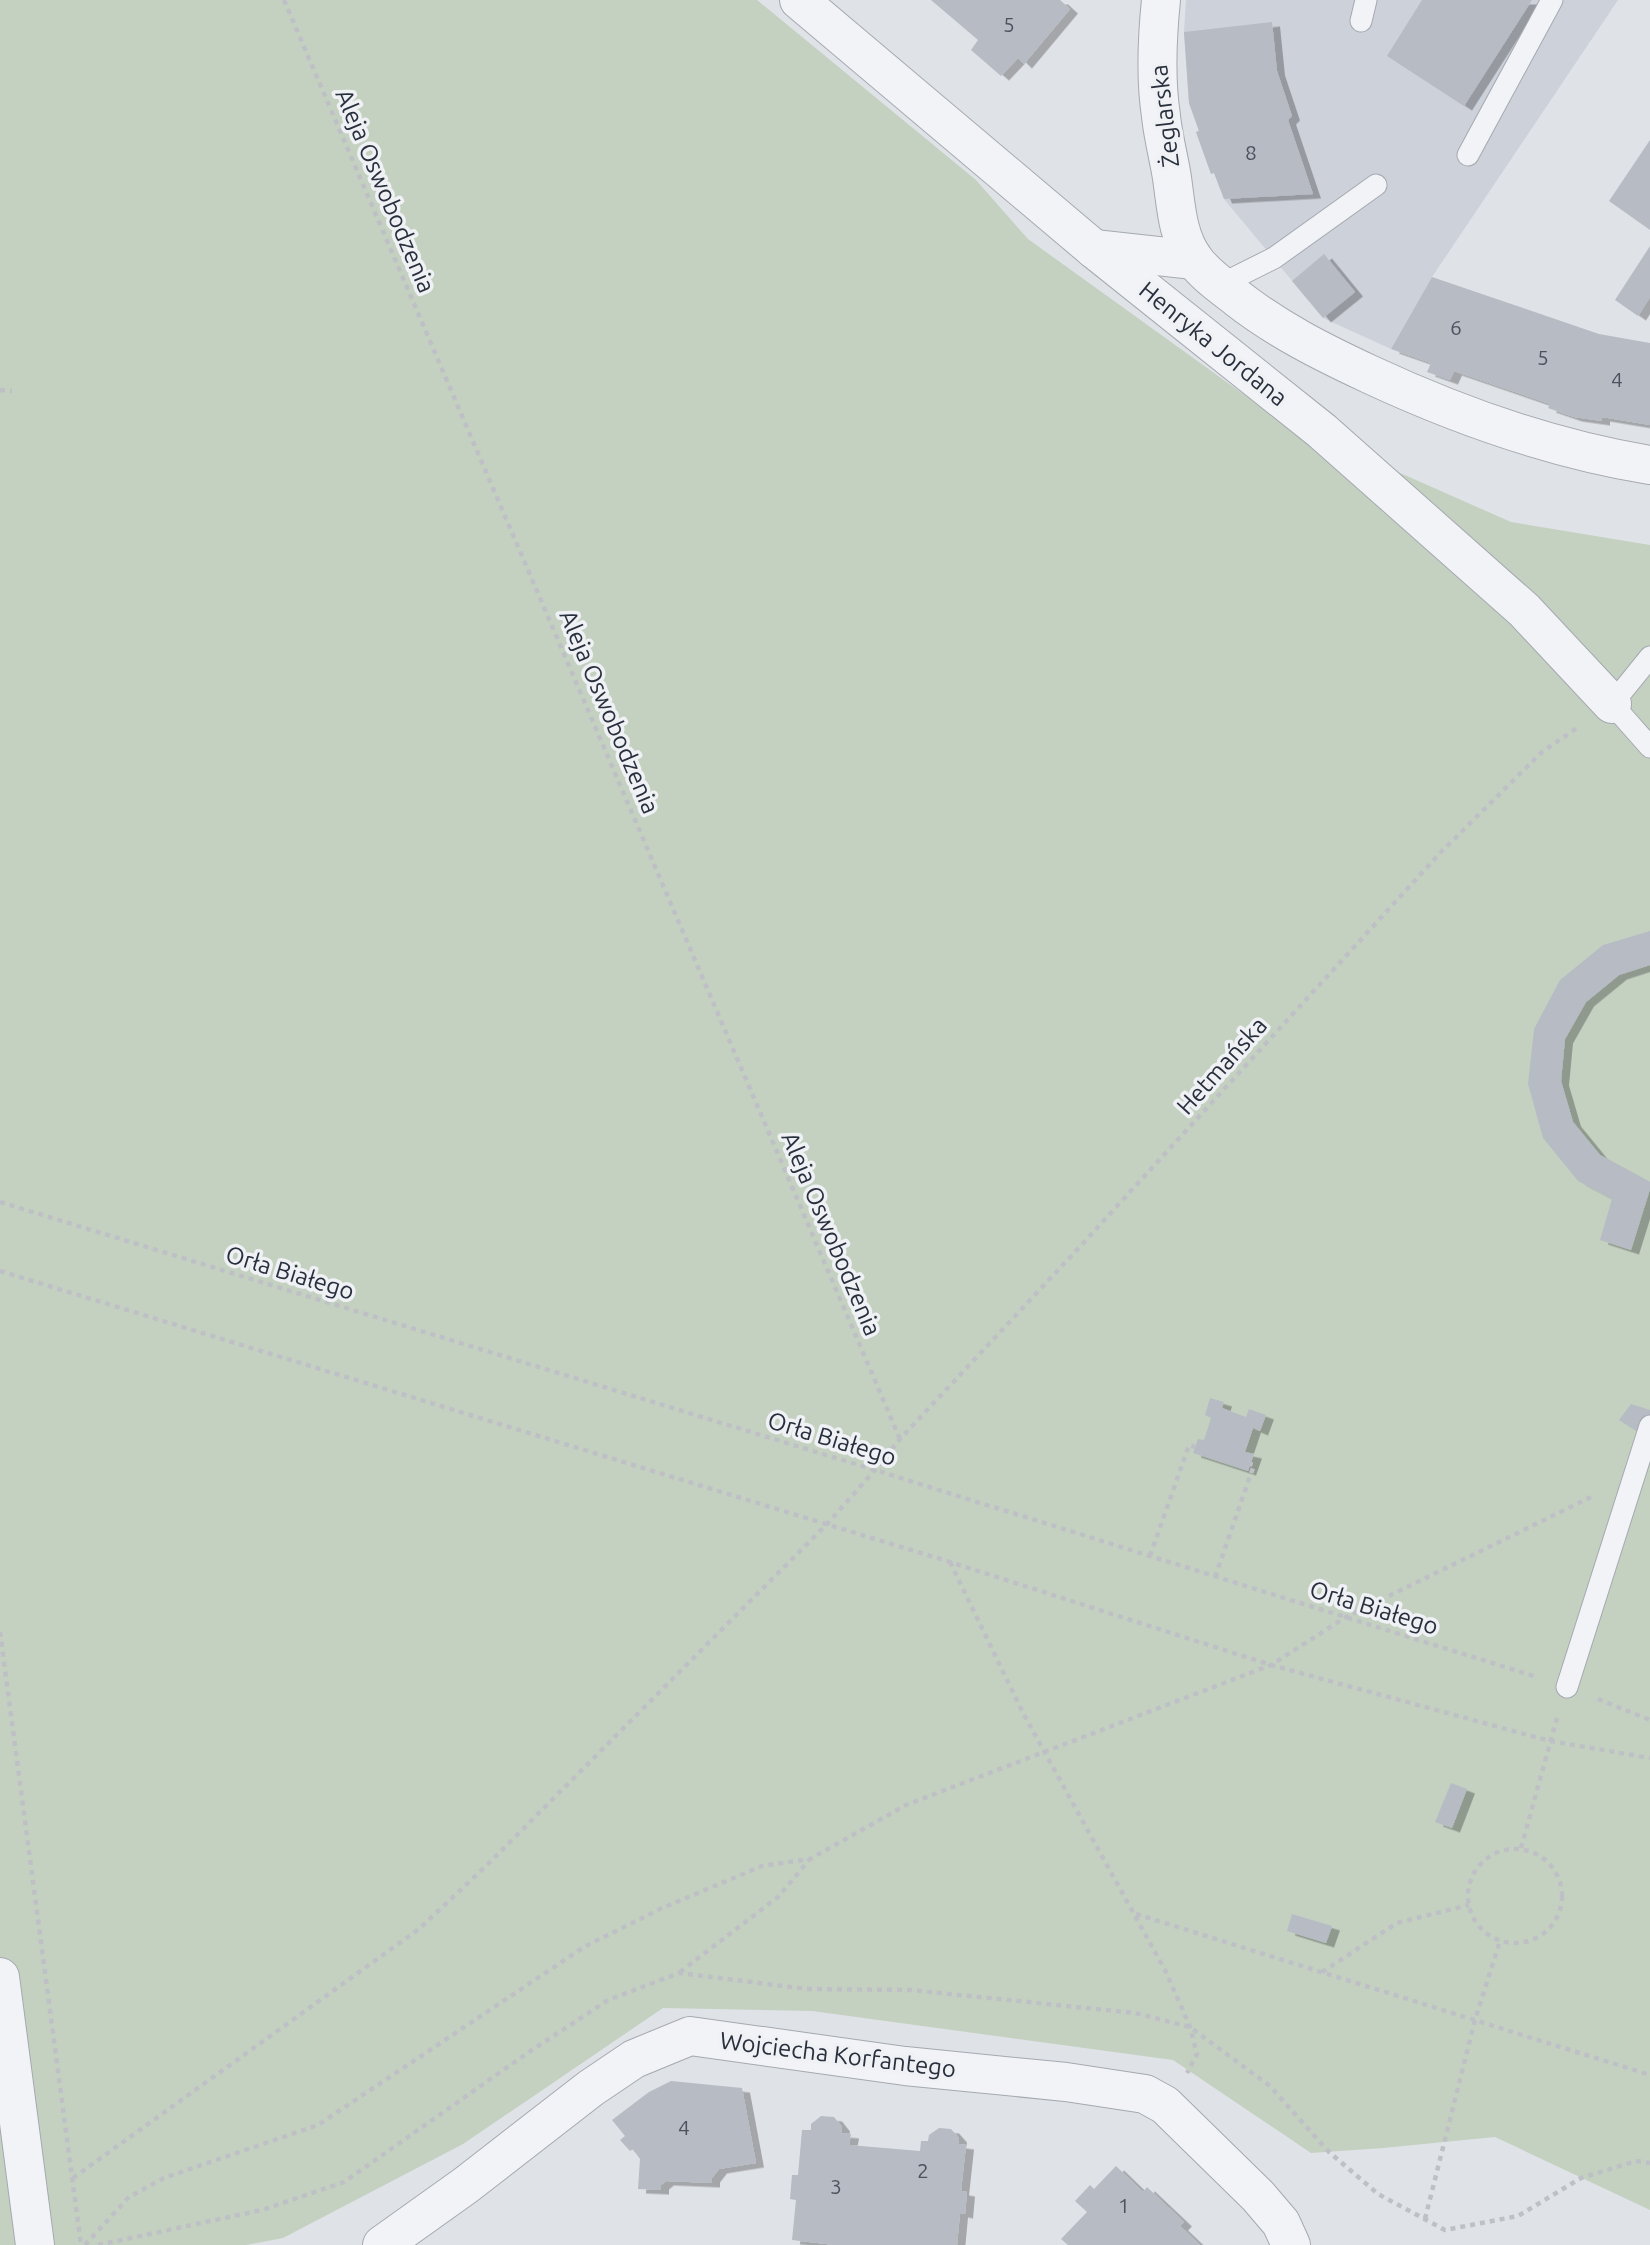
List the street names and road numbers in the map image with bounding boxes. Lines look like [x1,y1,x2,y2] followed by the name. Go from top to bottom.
[1145,63,1184,169] street label: Żeglarska
[330,85,441,297] street label: Aleja Oswobodzenia
[1134,276,1293,411] street label: Henryka Jordana
[554,606,665,818] street label: Aleja Oswobodzenia
[1171,1012,1272,1120] street label: Hetmańska
[776,1128,887,1340] street label: Aleja Oswobodzenia
[223,1240,358,1305] street label: Orła Białego
[765,1406,900,1471] street label: Orła Białego
[1307,1575,1442,1640] street label: Orła Białego
[718,2027,958,2082] street label: Wojciecha Korfantego

